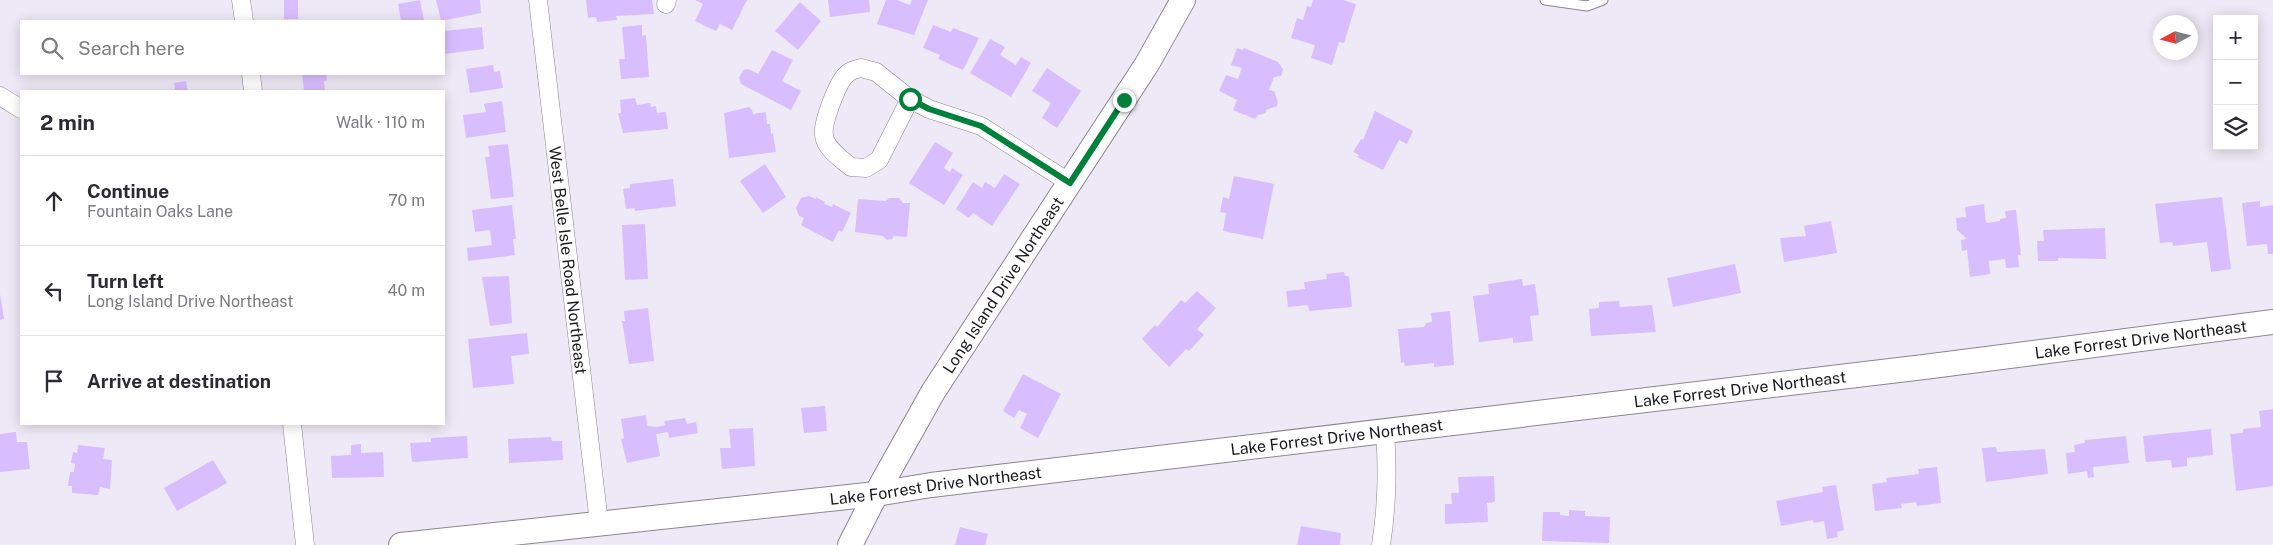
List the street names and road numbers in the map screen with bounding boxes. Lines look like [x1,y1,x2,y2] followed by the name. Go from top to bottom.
[545,145,591,375] street label: West Belle Isle Road Northeast
[939,193,1068,377] street label: Long Island Drive Northeast
[2034,316,2248,363] street label: Lake Forrest Drive Northeast
[1633,367,1847,411] street label: Lake Forrest Drive Northeast
[1230,415,1444,459] street label: Lake Forrest Drive Northeast
[829,463,1043,509] street label: Lake Forrest Drive Northeast

